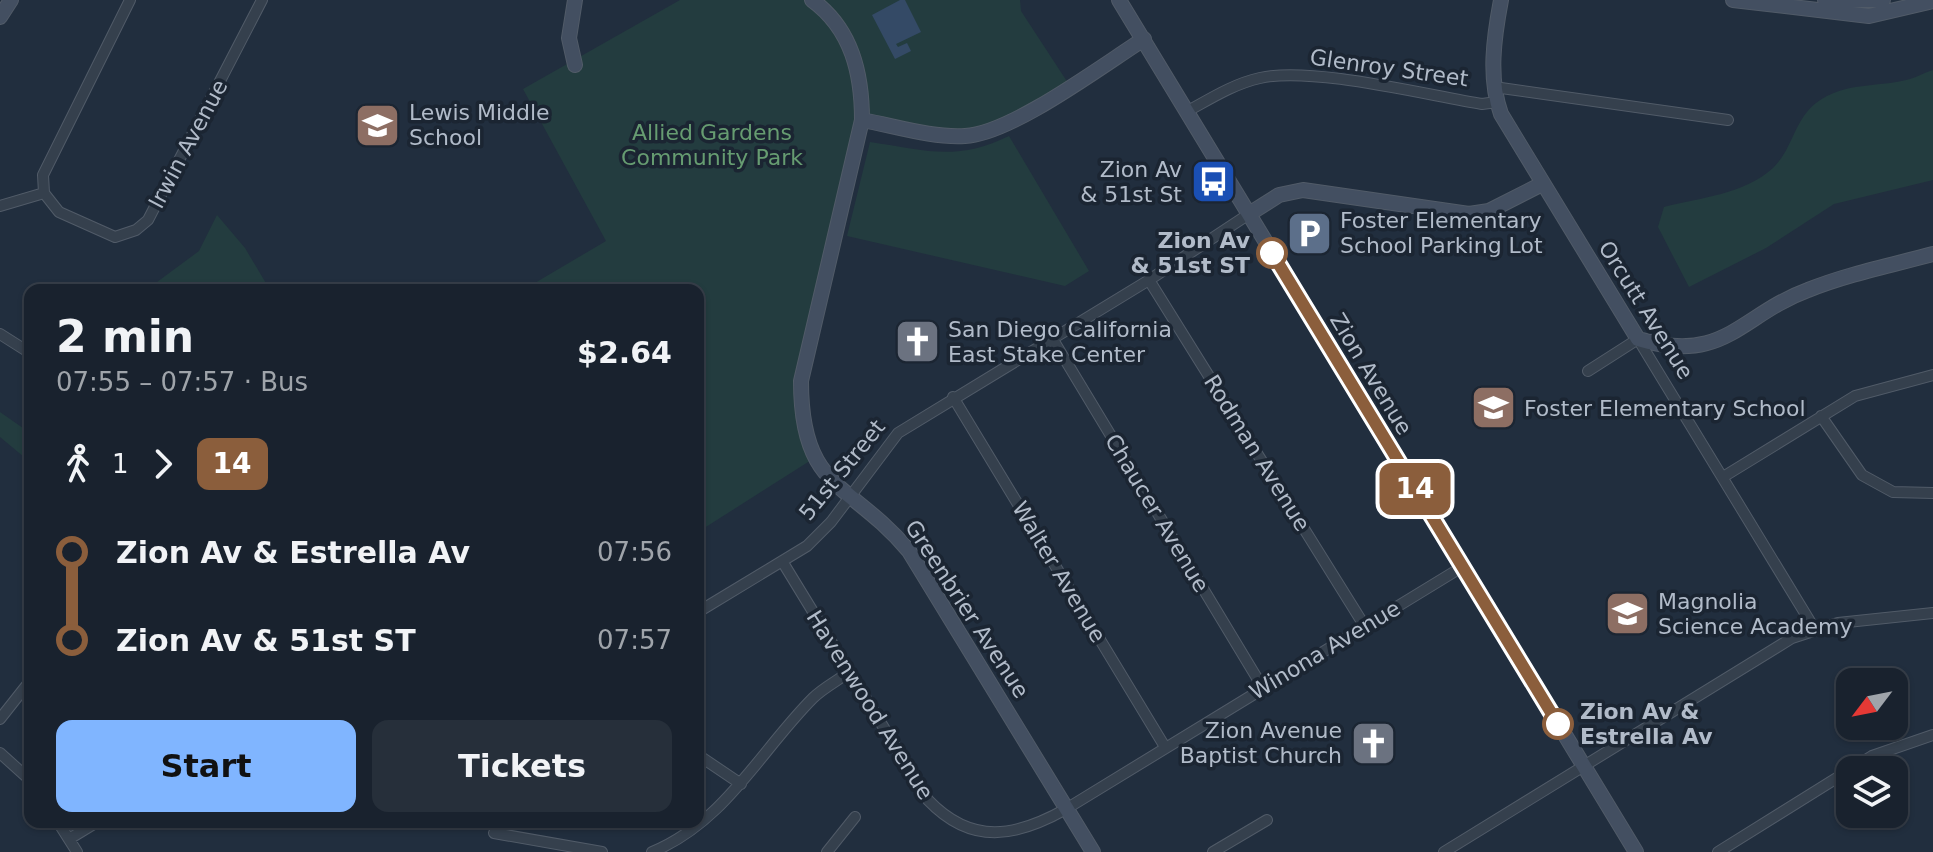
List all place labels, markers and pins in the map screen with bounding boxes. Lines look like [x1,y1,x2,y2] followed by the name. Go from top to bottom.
[409,100,550,150] place label: Lewis Middle School
[354,101,402,149] school or university icon: Lewis Middle School
[1080,157,1182,207] place label: Zion Av & 51st St
[1189,158,1237,206] bus stop icon: Zion Av & 51st St
[1340,208,1543,258] place label: Foster Elementary School Parking Lot
[1285,209,1333,257] parking icon: Foster Elementary School Parking Lot
[1130,228,1251,278] place label: Zion Av & 51st ST
[1257,238,1287,268] marker: Zion Av & 51st ST
[948,317,1172,367] place label: San Diego California East Stake Center
[893,318,941,366] church icon: San Diego California East Stake Center
[1469,384,1517,432] school or university icon: Foster Elementary School
[1524,396,1806,421] place label: Foster Elementary School
[1658,589,1852,639] place label: Magnolia Science Academy
[1603,590,1651,638] school or university icon: Magnolia Science Academy
[1580,699,1713,749] place label: Zion Av & Estrella Av
[1543,709,1573,739] marker: Zion Av & Estrella Av
[1180,718,1342,768] place label: Zion Avenue Baptist Church
[1349,719,1397,767] church icon: Zion Avenue Baptist Church

